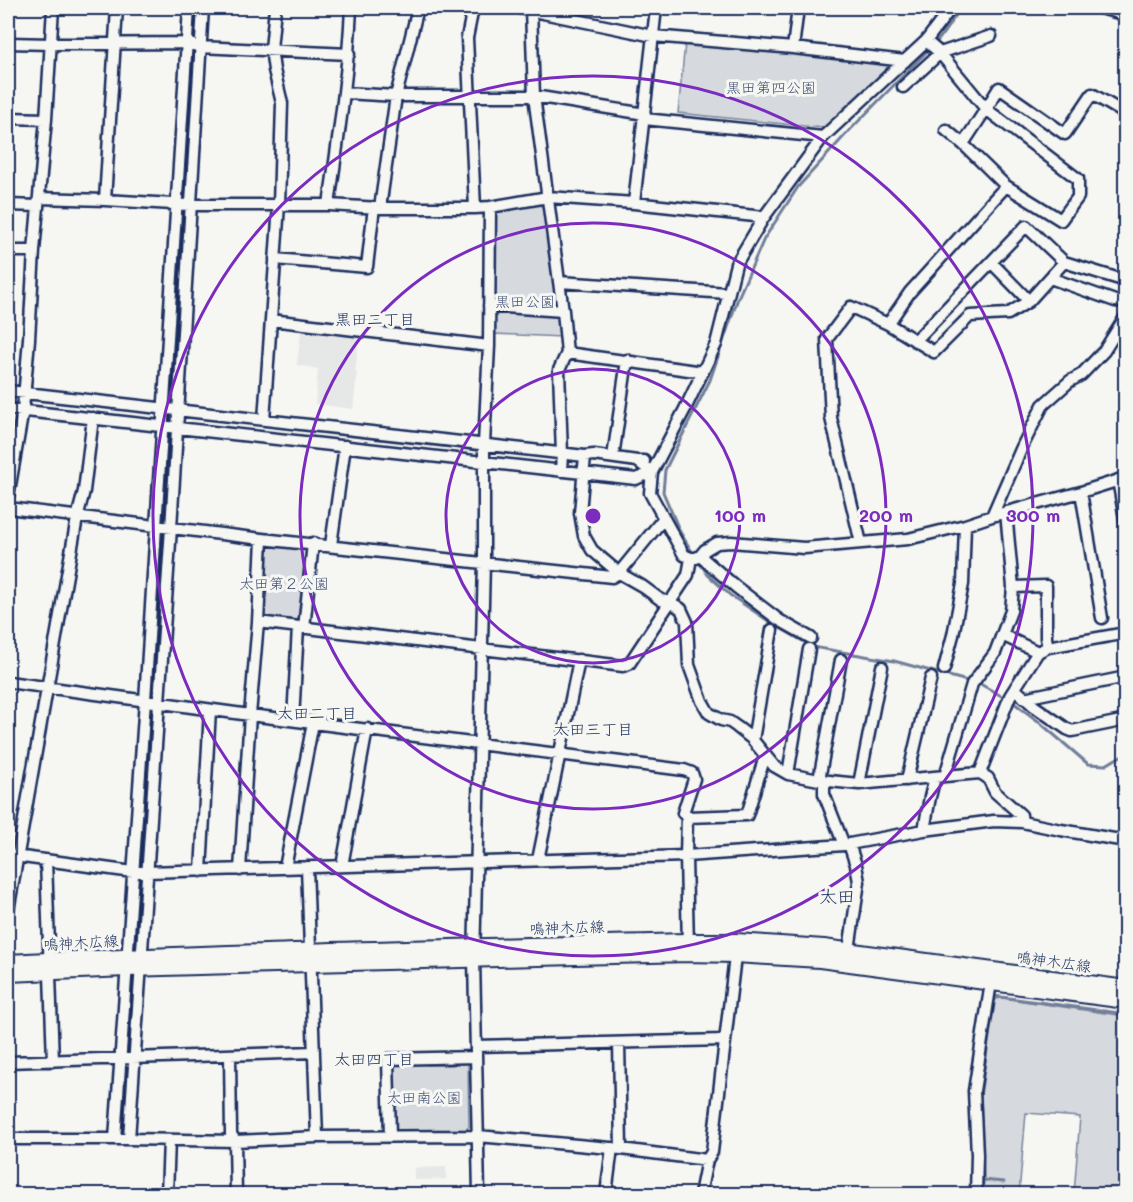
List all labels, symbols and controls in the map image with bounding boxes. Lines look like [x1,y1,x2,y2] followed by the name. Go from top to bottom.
[726,77,816,97] park label: 黒田第四公園
[495,291,555,311] park label: 黒田公園
[335,308,415,329] district label: 黒田二丁目
[714,503,766,527] text: 100 m
[859,503,913,527] text: 200 m
[1006,503,1060,527] text: 300 m
[583,506,603,526] centre of rings
[239,573,329,593] park label: 太田第２公園
[277,702,357,723] district label: 太田二丁目
[553,718,633,739] district label: 太田三丁目
[819,884,855,908] district label: 太田
[529,916,605,938] street label: 鳴神木広線
[43,930,119,954] street label: 鳴神木広線
[1015,946,1093,976] street label: 鳴神木広線
[334,1048,414,1069] district label: 太田四丁目
[386,1087,462,1107] park label: 太田南公園

